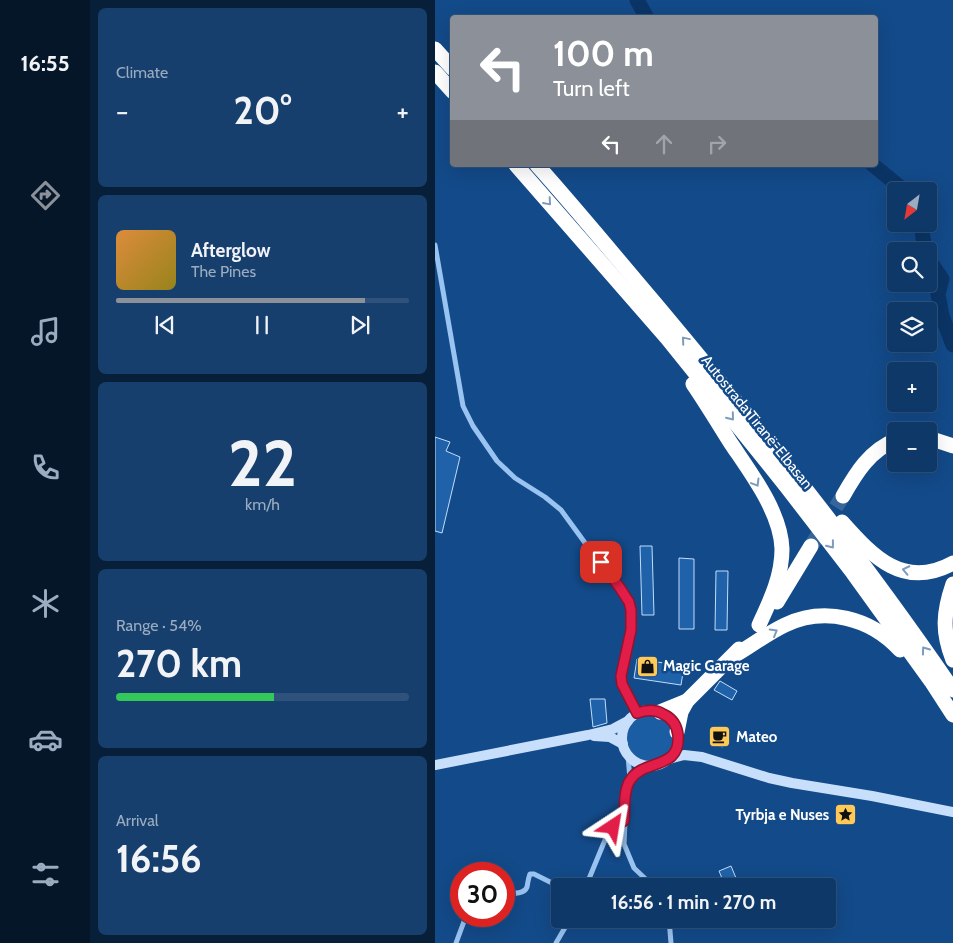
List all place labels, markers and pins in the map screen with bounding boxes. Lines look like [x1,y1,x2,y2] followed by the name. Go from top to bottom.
[580,541,622,583] pin
[635,654,659,678] shop icon: Magic Garage
[663,657,750,675] place label: Magic Garage
[708,725,732,749] cafe icon: Mateo
[736,728,778,746] place label: Mateo
[833,803,857,827] place icon: Tyrbja e Nuses
[736,806,829,824] place label: Tyrbja e Nuses

